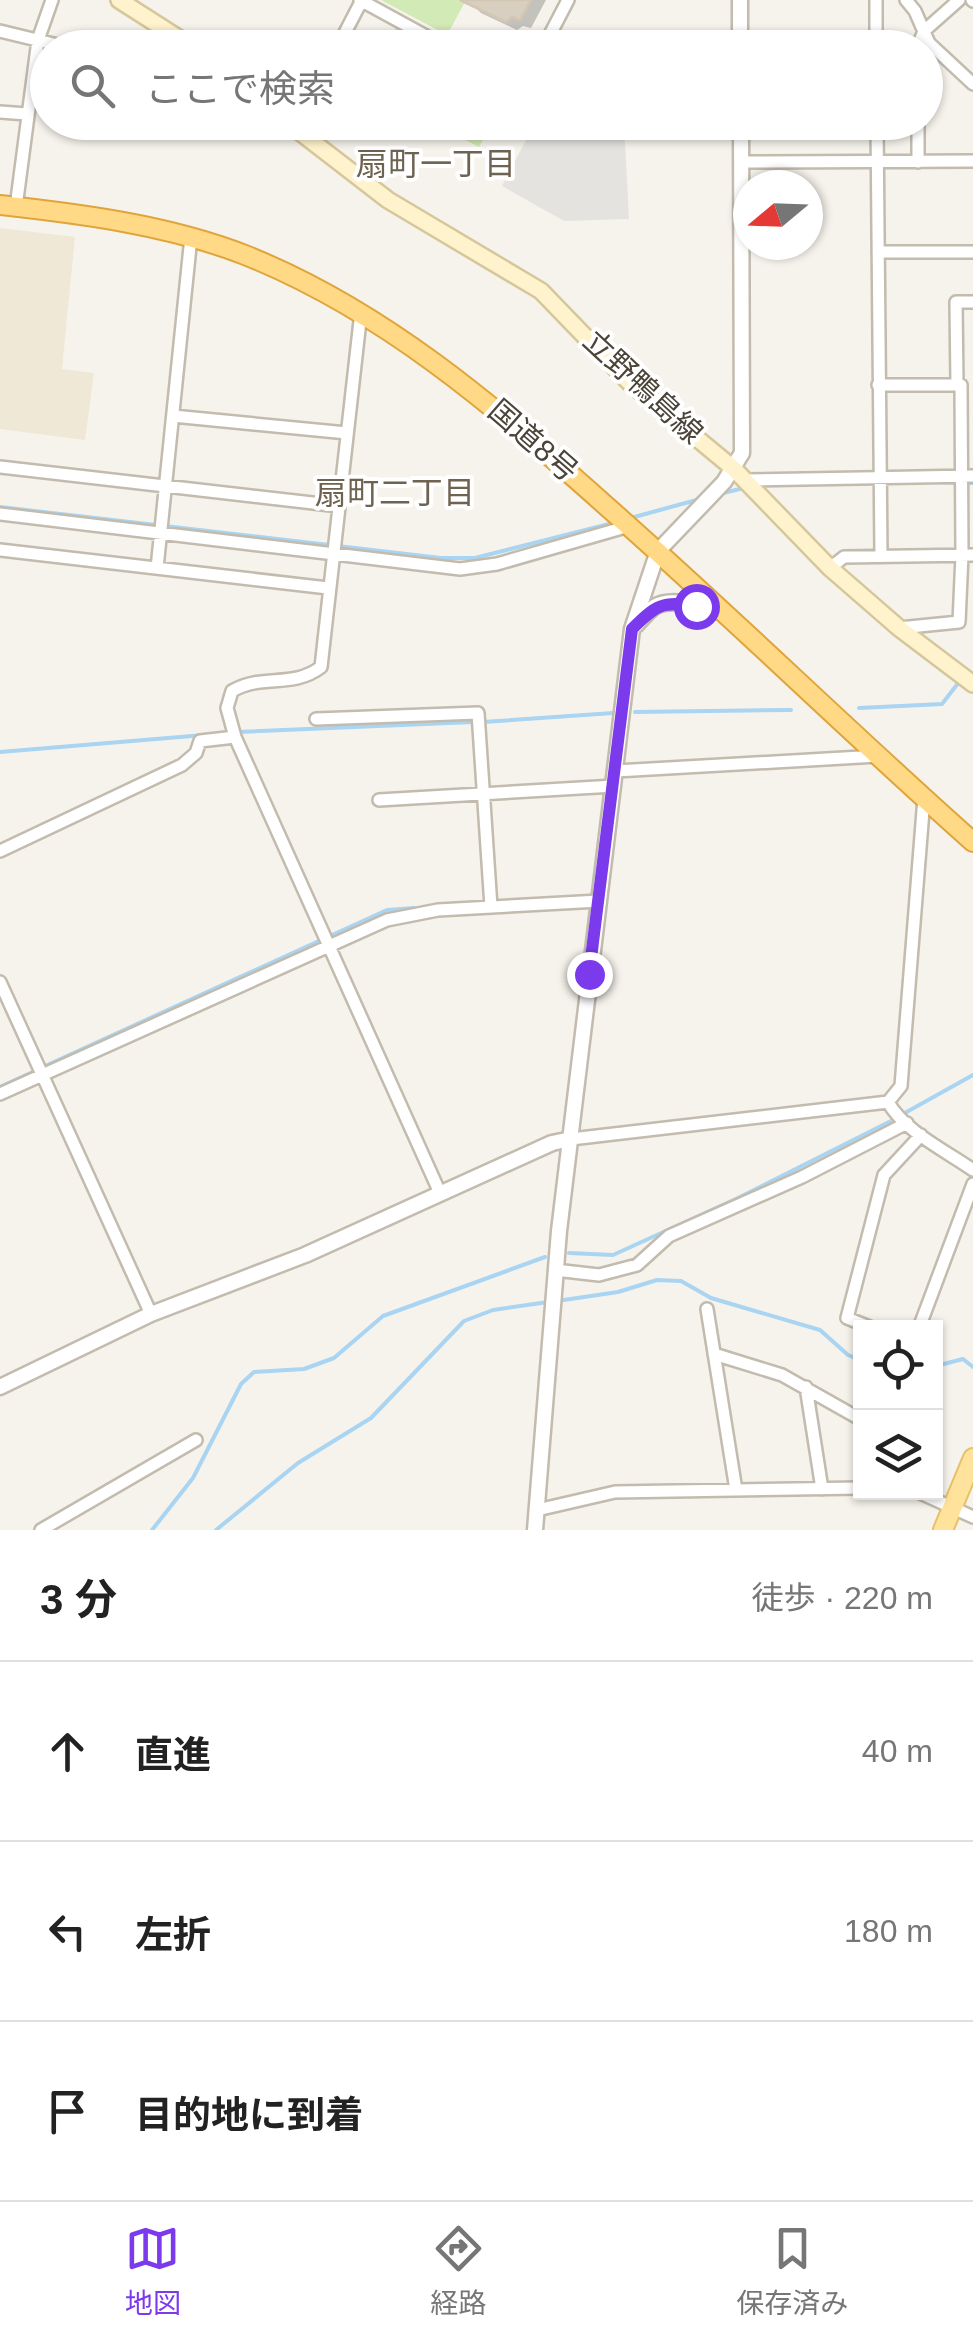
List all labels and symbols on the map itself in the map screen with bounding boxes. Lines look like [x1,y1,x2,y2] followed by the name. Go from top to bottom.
[356,146,516,182] district label: 扇町一丁目
[733,170,823,260] north arrow
[577,323,709,450] street label: 立野鴨島線
[482,393,584,488] street label: 国道8号
[315,475,475,511] district label: 扇町二丁目
[674,584,720,630] route start
[567,952,613,998] route end

